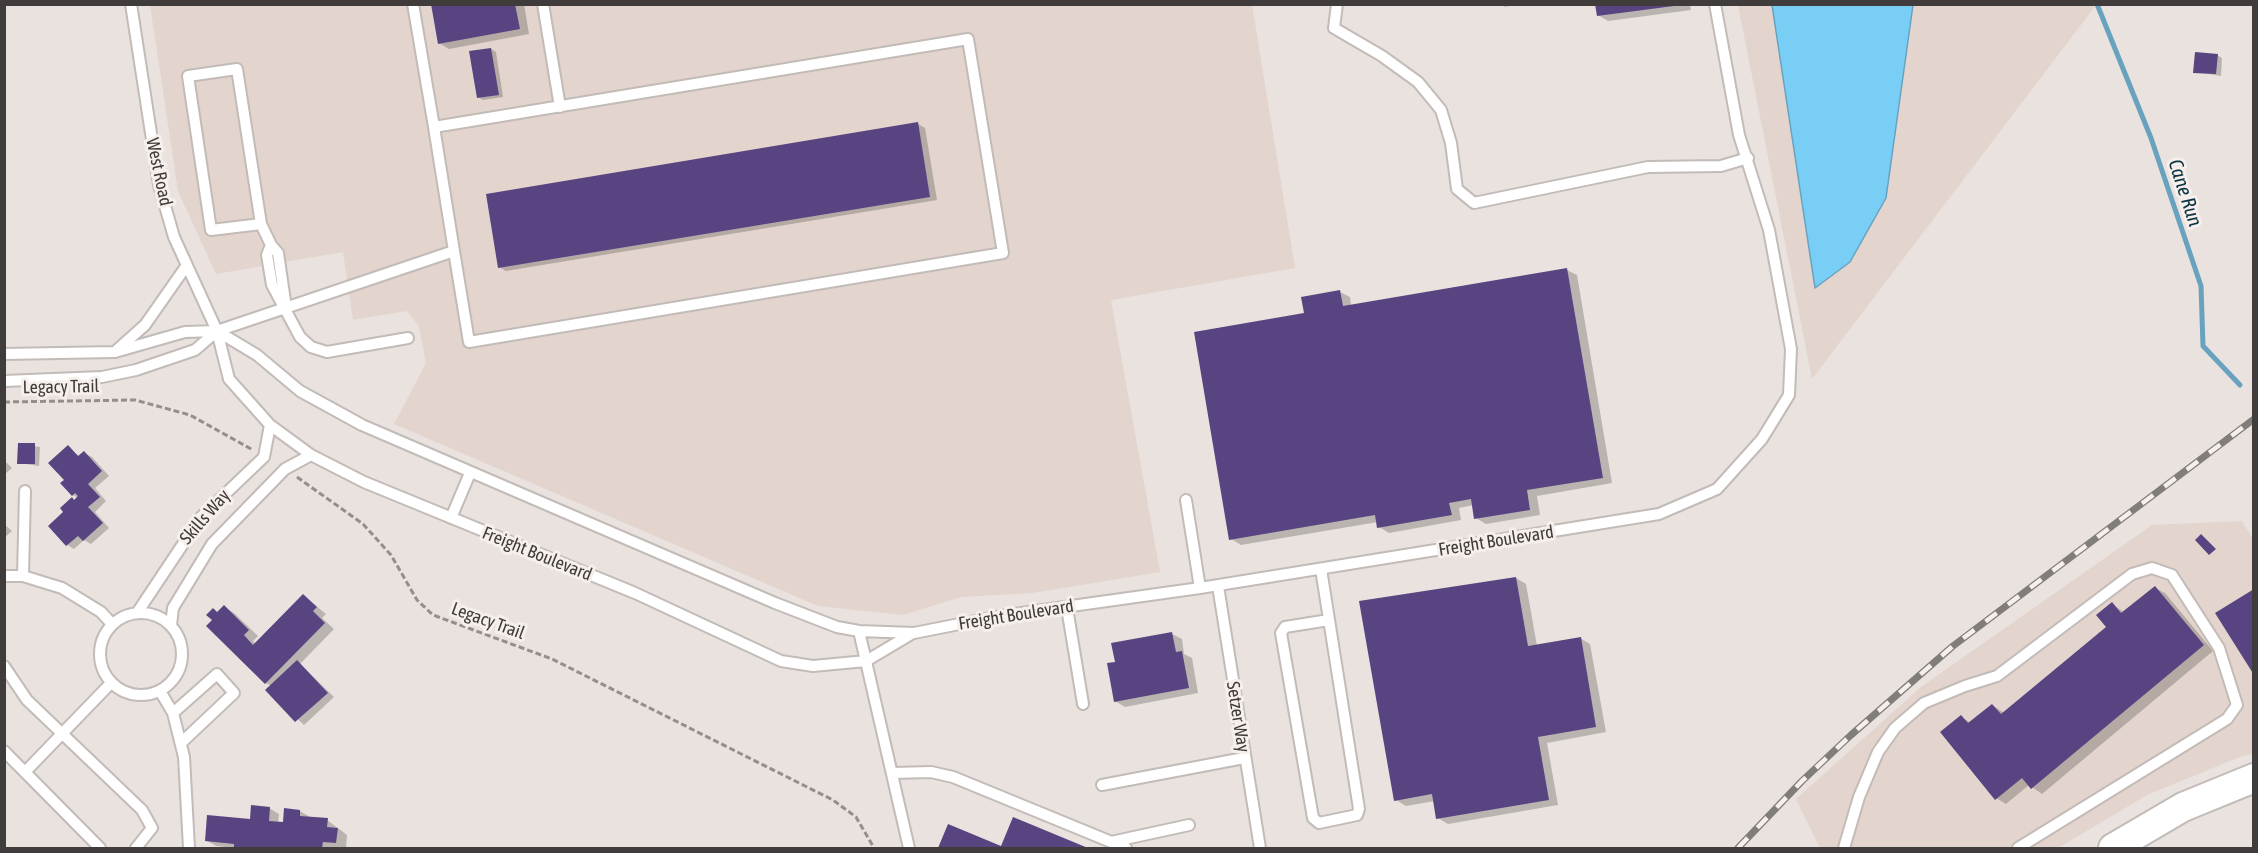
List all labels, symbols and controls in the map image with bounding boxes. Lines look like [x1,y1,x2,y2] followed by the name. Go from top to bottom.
[141,136,177,208] street label: West Road
[2163,156,2207,230] water label: Cane Run
[23,376,99,398] street label: Legacy Trail
[175,485,235,549] street label: Skills Way
[1437,521,1555,561] street label: Freight Boulevard
[479,522,595,586] street label: Freight Boulevard
[957,595,1075,635] street label: Freight Boulevard
[448,598,528,644] street label: Legacy Trail
[1222,680,1254,754] street label: Setzer Way

